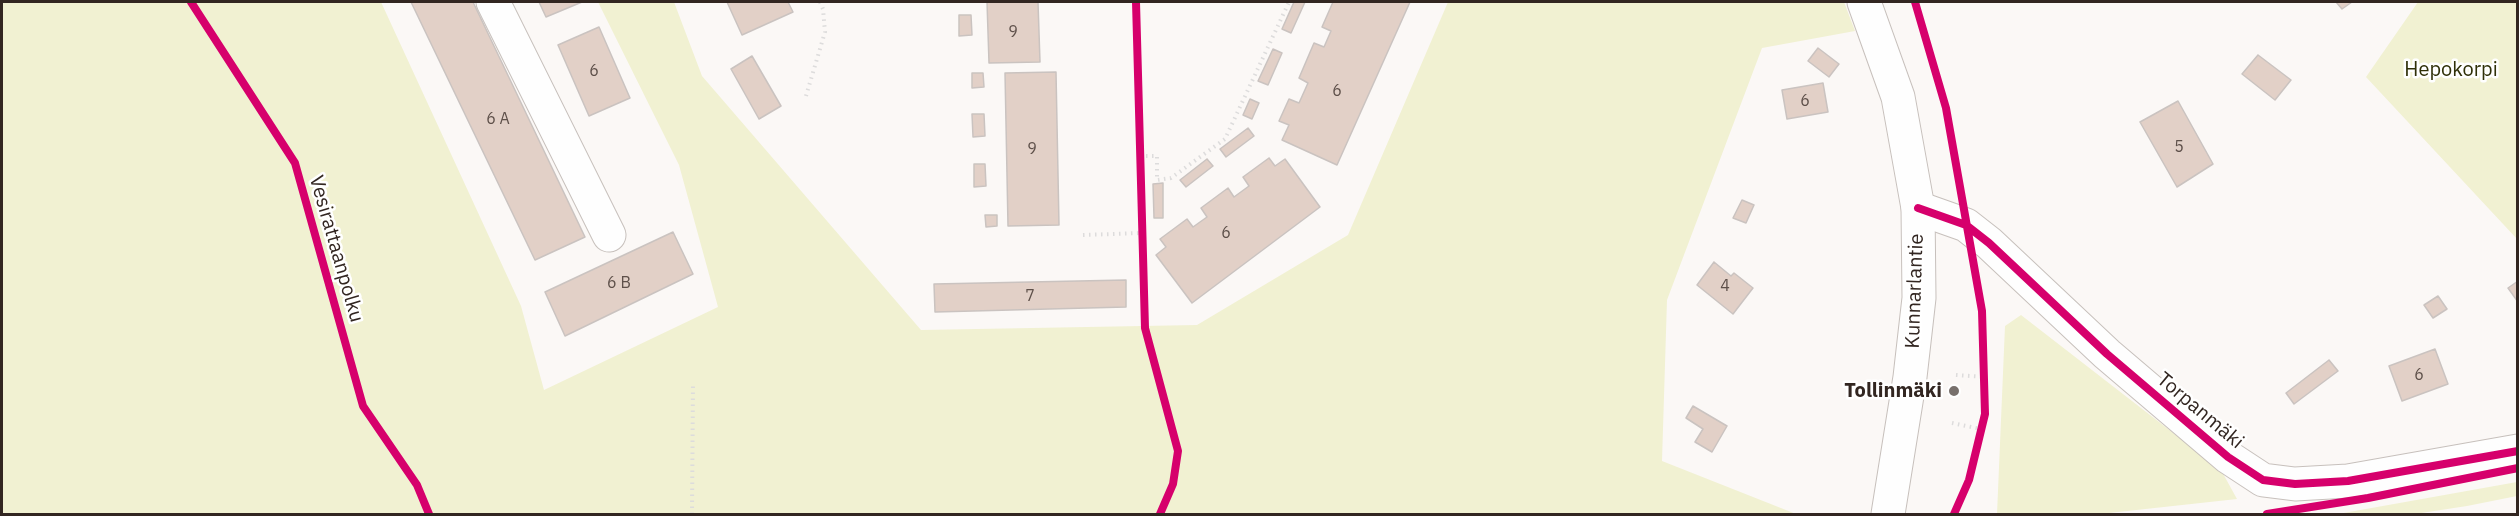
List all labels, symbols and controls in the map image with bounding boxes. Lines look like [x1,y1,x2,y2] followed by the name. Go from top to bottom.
[1008,22,1018,42] house number: 9
[2404,58,2498,82] park label: Hepokorpi
[589,61,599,81] house number: 6
[1332,81,1342,101] house number: 6
[1800,91,1810,111] house number: 6
[486,109,510,129] house number: 6 A
[2174,137,2184,157] house number: 5
[1027,139,1037,159] house number: 9
[304,173,368,325] street label: Vesirattaanpolku
[1221,223,1231,243] house number: 6
[1901,233,1929,349] street label: Kunnarlantie
[607,273,631,293] house number: 6 B
[1720,276,1730,296] house number: 4
[1025,286,1035,306] house number: 7
[2414,365,2424,385] house number: 6
[2152,368,2248,454] street label: Torpanmäki
[1844,379,1942,403] place label: Tollinmäki
[1947,384,1961,398] marker: Tollinmäki

